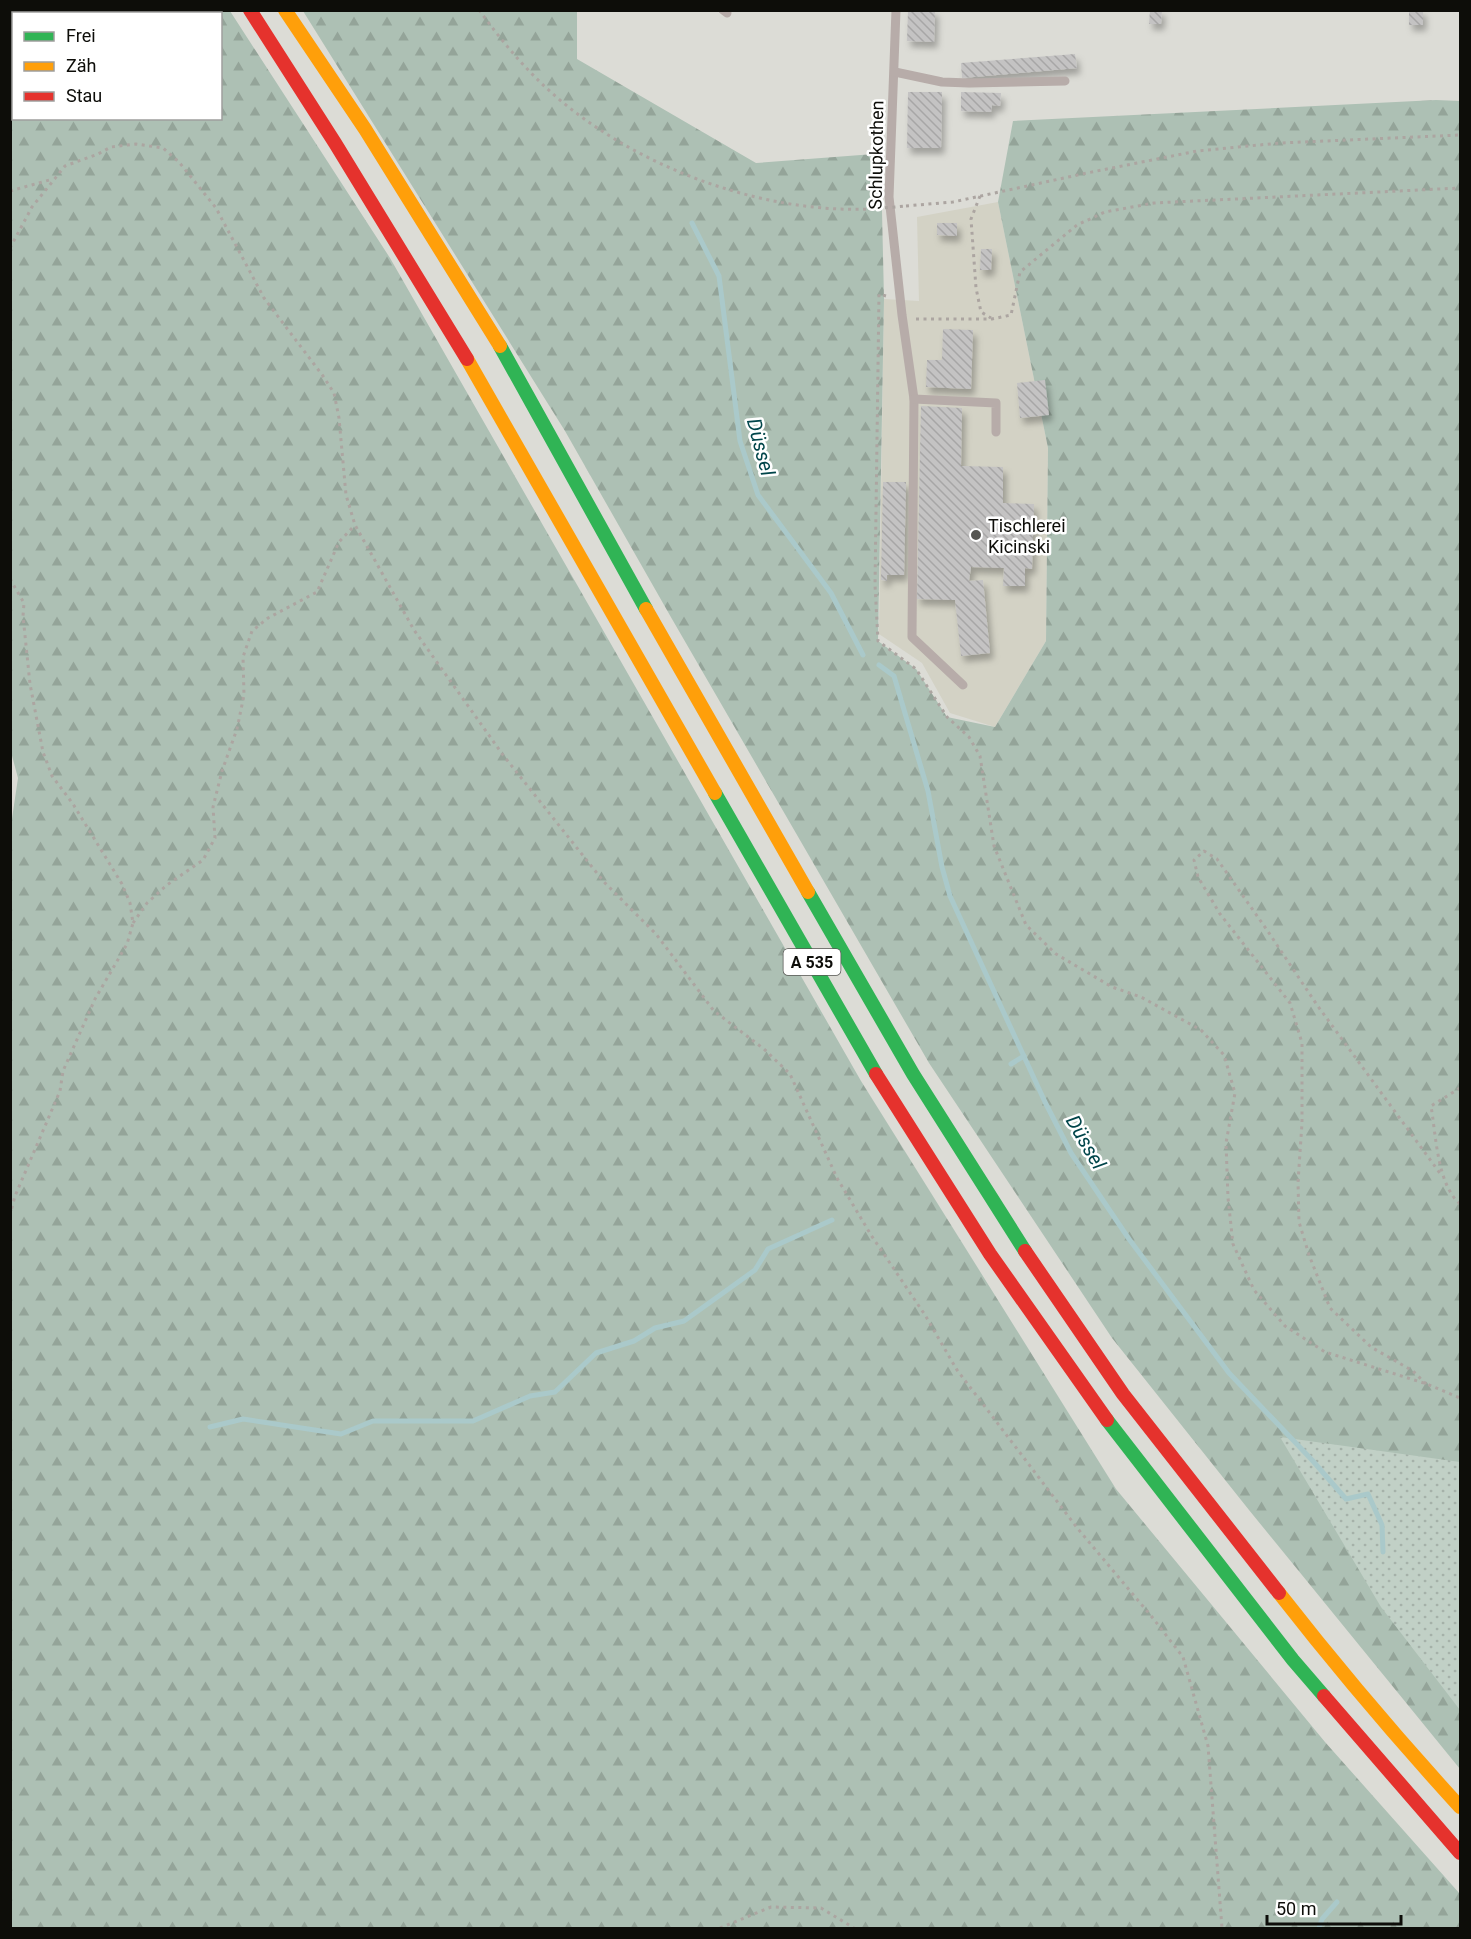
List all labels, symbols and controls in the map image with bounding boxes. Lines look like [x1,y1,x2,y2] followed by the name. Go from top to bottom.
[12,12,222,120] legend
[66,25,96,46] text: Frei
[66,55,97,76] text: Zäh
[66,85,102,106] text: Stau
[865,100,887,210] street label: Schlupkothen
[742,416,780,479] water label: Düssel
[988,515,1066,557] place label: Tischlerei Kicinski
[969,528,983,542] marker: Tischlerei Kicinski
[784,949,840,975] road number: A 535
[1061,1111,1111,1174] water label: Düssel
[1267,1888,1400,1926] scale bar
[1276,1898,1316,1919] text: 50 m

